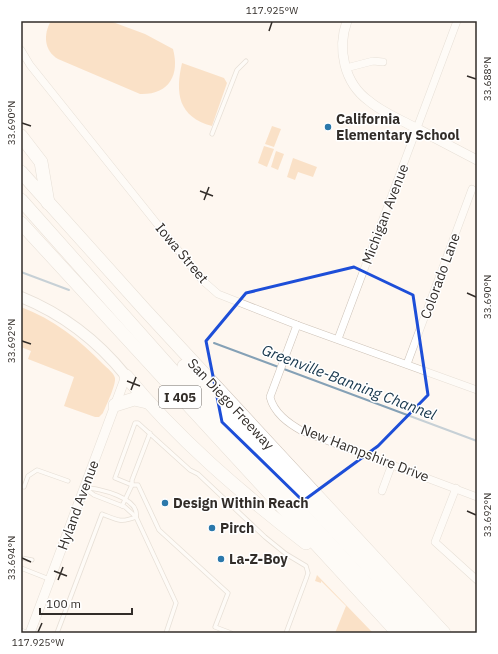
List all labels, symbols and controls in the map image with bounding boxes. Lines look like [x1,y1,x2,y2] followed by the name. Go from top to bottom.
[246,4,298,17] text: 117.925°W
[481,57,494,101] text: 33.688°N
[5,101,18,145] text: 33.690°N
[336,110,460,144] place label: California Elementary School
[323,122,333,132] marker: California Elementary School
[358,161,413,267] street label: Michigan Avenue
[152,219,212,287] street label: Iowa Street
[416,230,464,321] street label: Colorado Lane
[481,275,494,319] text: 33.690°N
[5,319,18,363] text: 33.692°N
[259,340,439,424] water label: Greenville-Banning Channel
[184,354,278,454] street label: San Diego Freeway
[159,386,201,408] road number: I 405
[298,420,432,486] street label: New Hampshire Drive
[53,457,103,552] street label: Hyland Avenue
[481,493,494,537] text: 33.692°N
[173,494,309,512] place label: Design Within Reach
[160,498,170,508] marker: Design Within Reach
[220,519,254,537] place label: Pirch
[207,523,217,533] marker: Pirch
[5,536,18,580] text: 33.694°N
[229,550,288,568] place label: La-Z-Boy
[216,554,226,564] marker: La-Z-Boy
[40,590,132,616] scale bar
[46,596,81,611] text: 100 m
[12,636,64,649] text: 117.925°W

